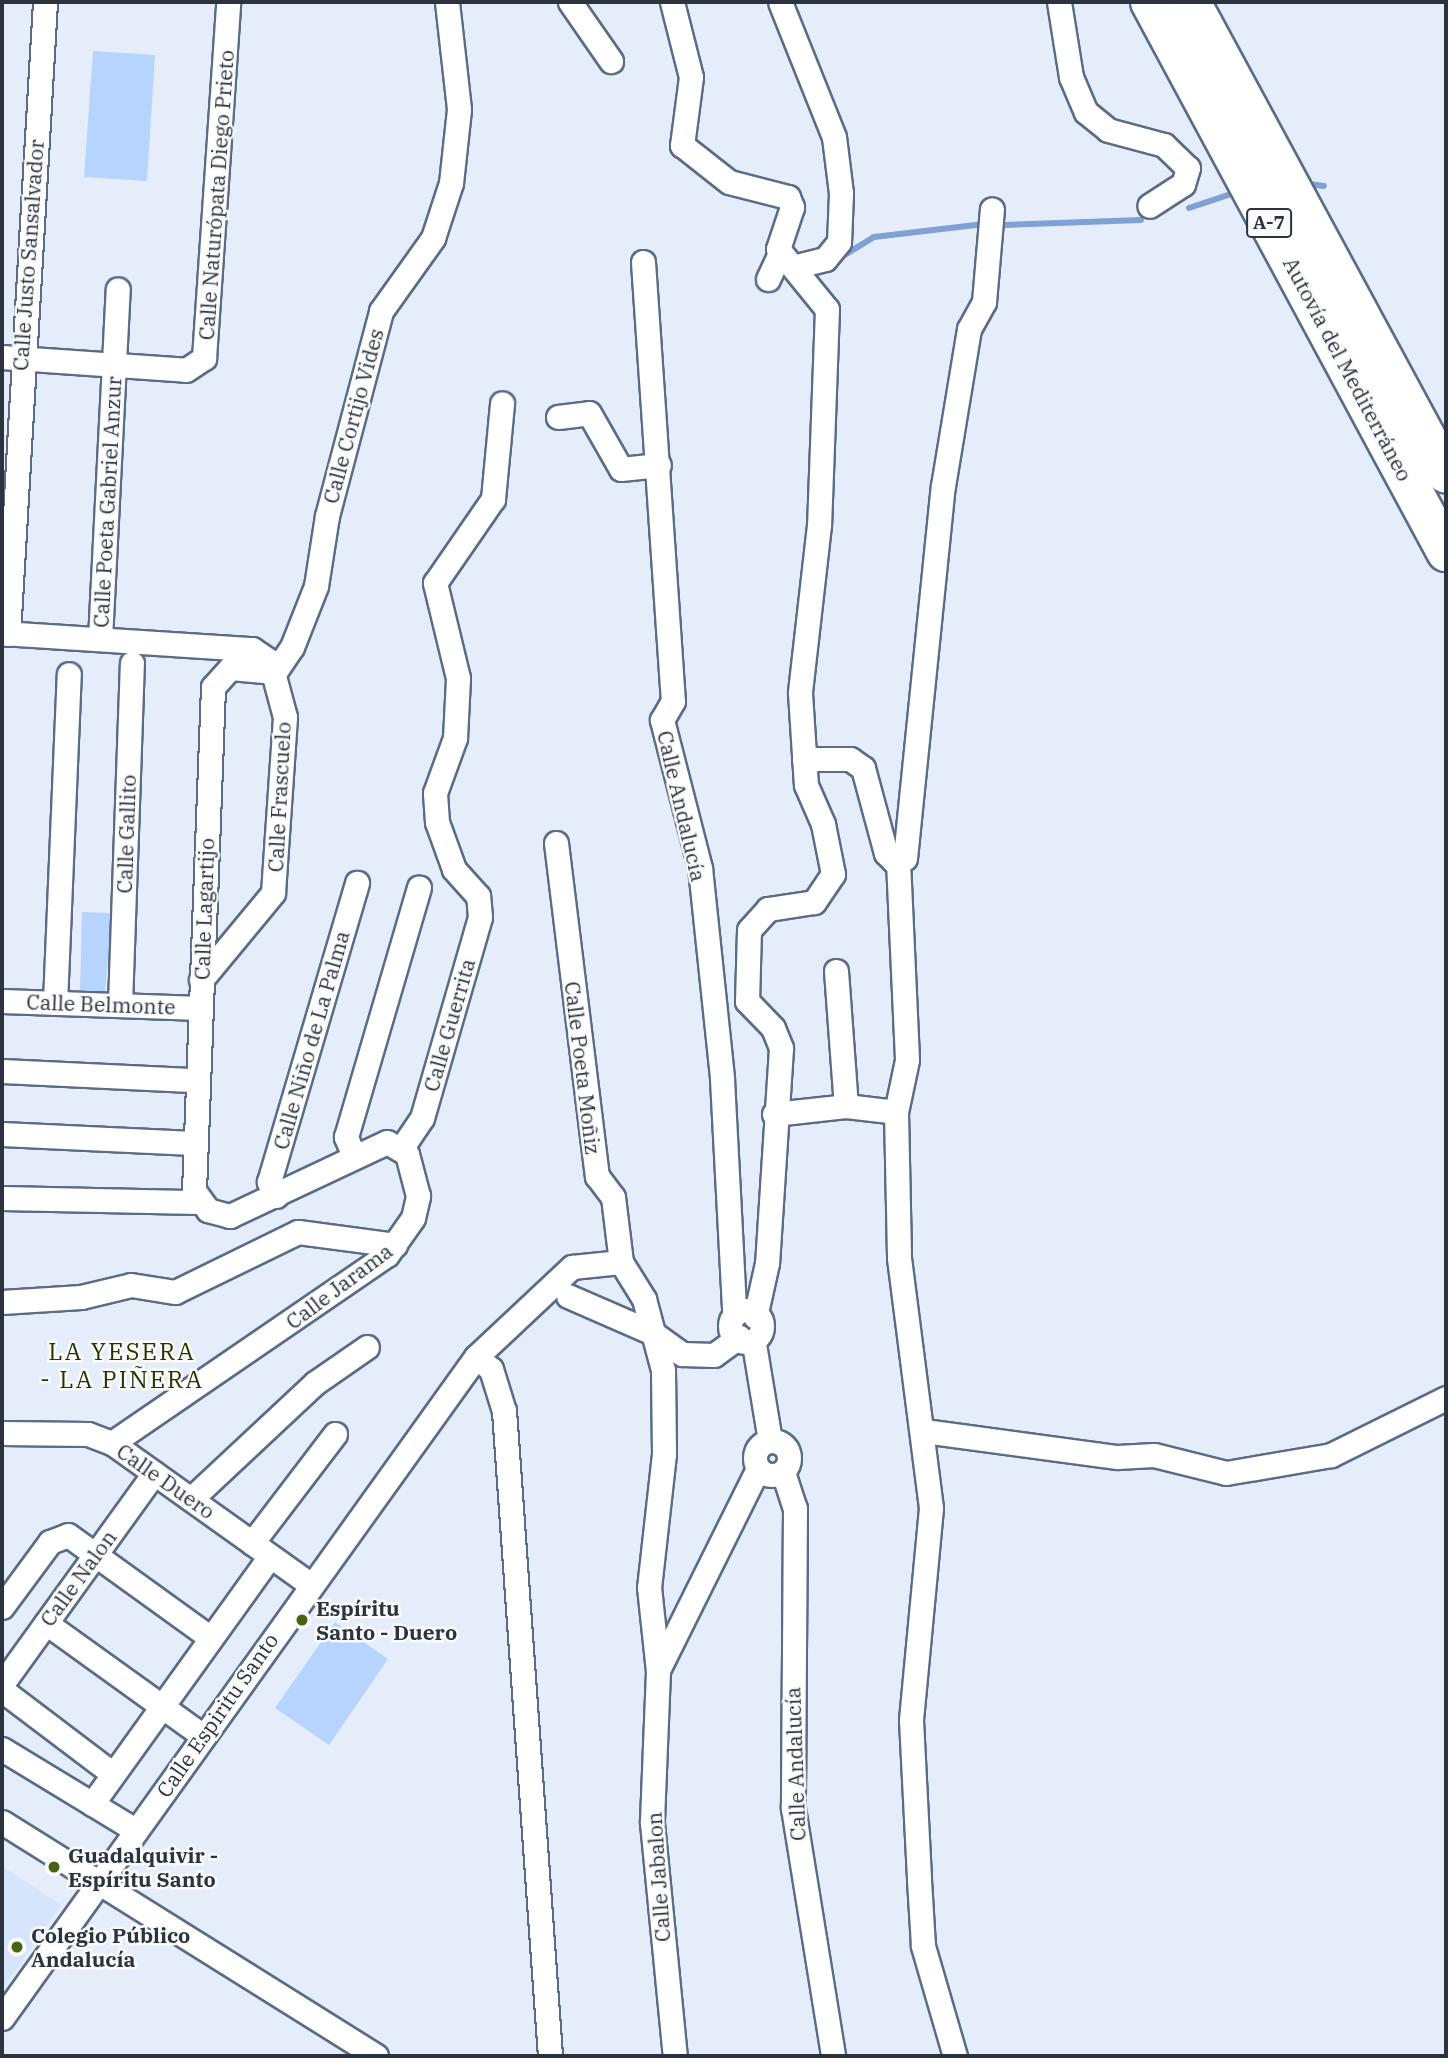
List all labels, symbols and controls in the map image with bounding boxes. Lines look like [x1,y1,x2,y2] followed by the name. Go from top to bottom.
[193,49,239,341] street label: Calle Naturópata Diego Prieto
[7,138,49,372] street label: Calle Justo Sansalvador
[1244,208,1294,238] road number: A-7
[1278,253,1418,485] street label: Autovía del Mediterráneo
[318,326,388,506] street label: Calle Cortijo Vides
[88,376,126,628] street label: Calle Poeta Gabriel Anzur
[262,721,296,873] street label: Calle Frascuelo
[652,728,712,884] street label: Calle Andalucía
[111,774,141,894] street label: Calle Gallito
[189,838,219,980] street label: Calle Lagartijo
[268,928,354,1152] street label: Calle Niño de La Palma
[418,956,480,1094] street label: Calle Guerrita
[560,980,606,1156] street label: Calle Poeta Moñiz
[26,989,176,1019] street label: Calle Belmonte
[281,1238,397,1334] street label: Calle Jarama
[42,1338,202,1394] district label: LA YESERA - LA PIÑERA
[112,1438,220,1524] street label: Calle Duero
[35,1525,121,1631] street label: Calle Nalon
[316,1595,457,1645] place label: Espíritu Santo - Duero
[294,1612,310,1628] marker: Espíritu Santo - Duero
[151,1628,283,1802] street label: Calle Espiritu Santo
[780,1687,810,1841] street label: Calle Andalucía
[641,1811,675,1943] street label: Calle Jabalon
[68,1842,218,1892] place label: Guadalquivir - Espíritu Santo
[46,1859,62,1875] marker: Guadalquivir - Espíritu Santo
[31,1922,190,1972] place label: Colegio Público Andalucía
[9,1939,25,1955] marker: Colegio Público Andalucía

